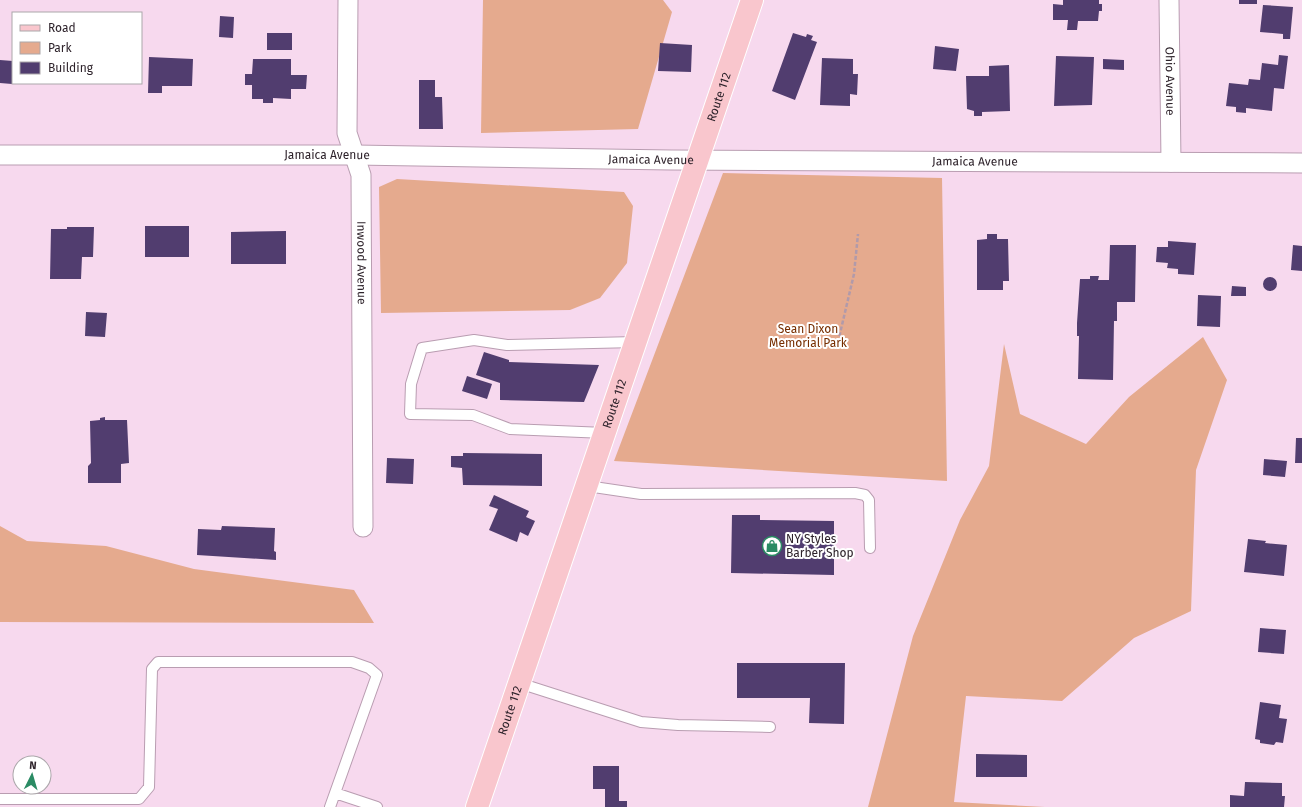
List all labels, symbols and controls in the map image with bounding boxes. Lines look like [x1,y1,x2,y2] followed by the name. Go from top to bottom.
[12,12,142,84] legend
[48,21,76,35] text: Road
[48,41,72,55] text: Park
[1163,46,1177,115] street label: Ohio Avenue
[48,61,94,75] text: Building
[704,71,734,124] street label: Route 112
[284,148,370,162] street label: Jamaica Avenue
[608,152,694,167] street label: Jamaica Avenue
[932,154,1018,169] street label: Jamaica Avenue
[354,221,369,305] street label: Inwood Avenue
[769,322,848,350] park label: Sean Dixon Memorial Park
[600,377,629,430] street label: Route 112
[786,532,854,560] place label: NY Styles Barber Shop
[761,535,783,557] shop icon: NY Styles Barber Shop
[495,684,525,737] street label: Route 112
[12,755,52,795] north arrow
[29,759,37,772] text: N

